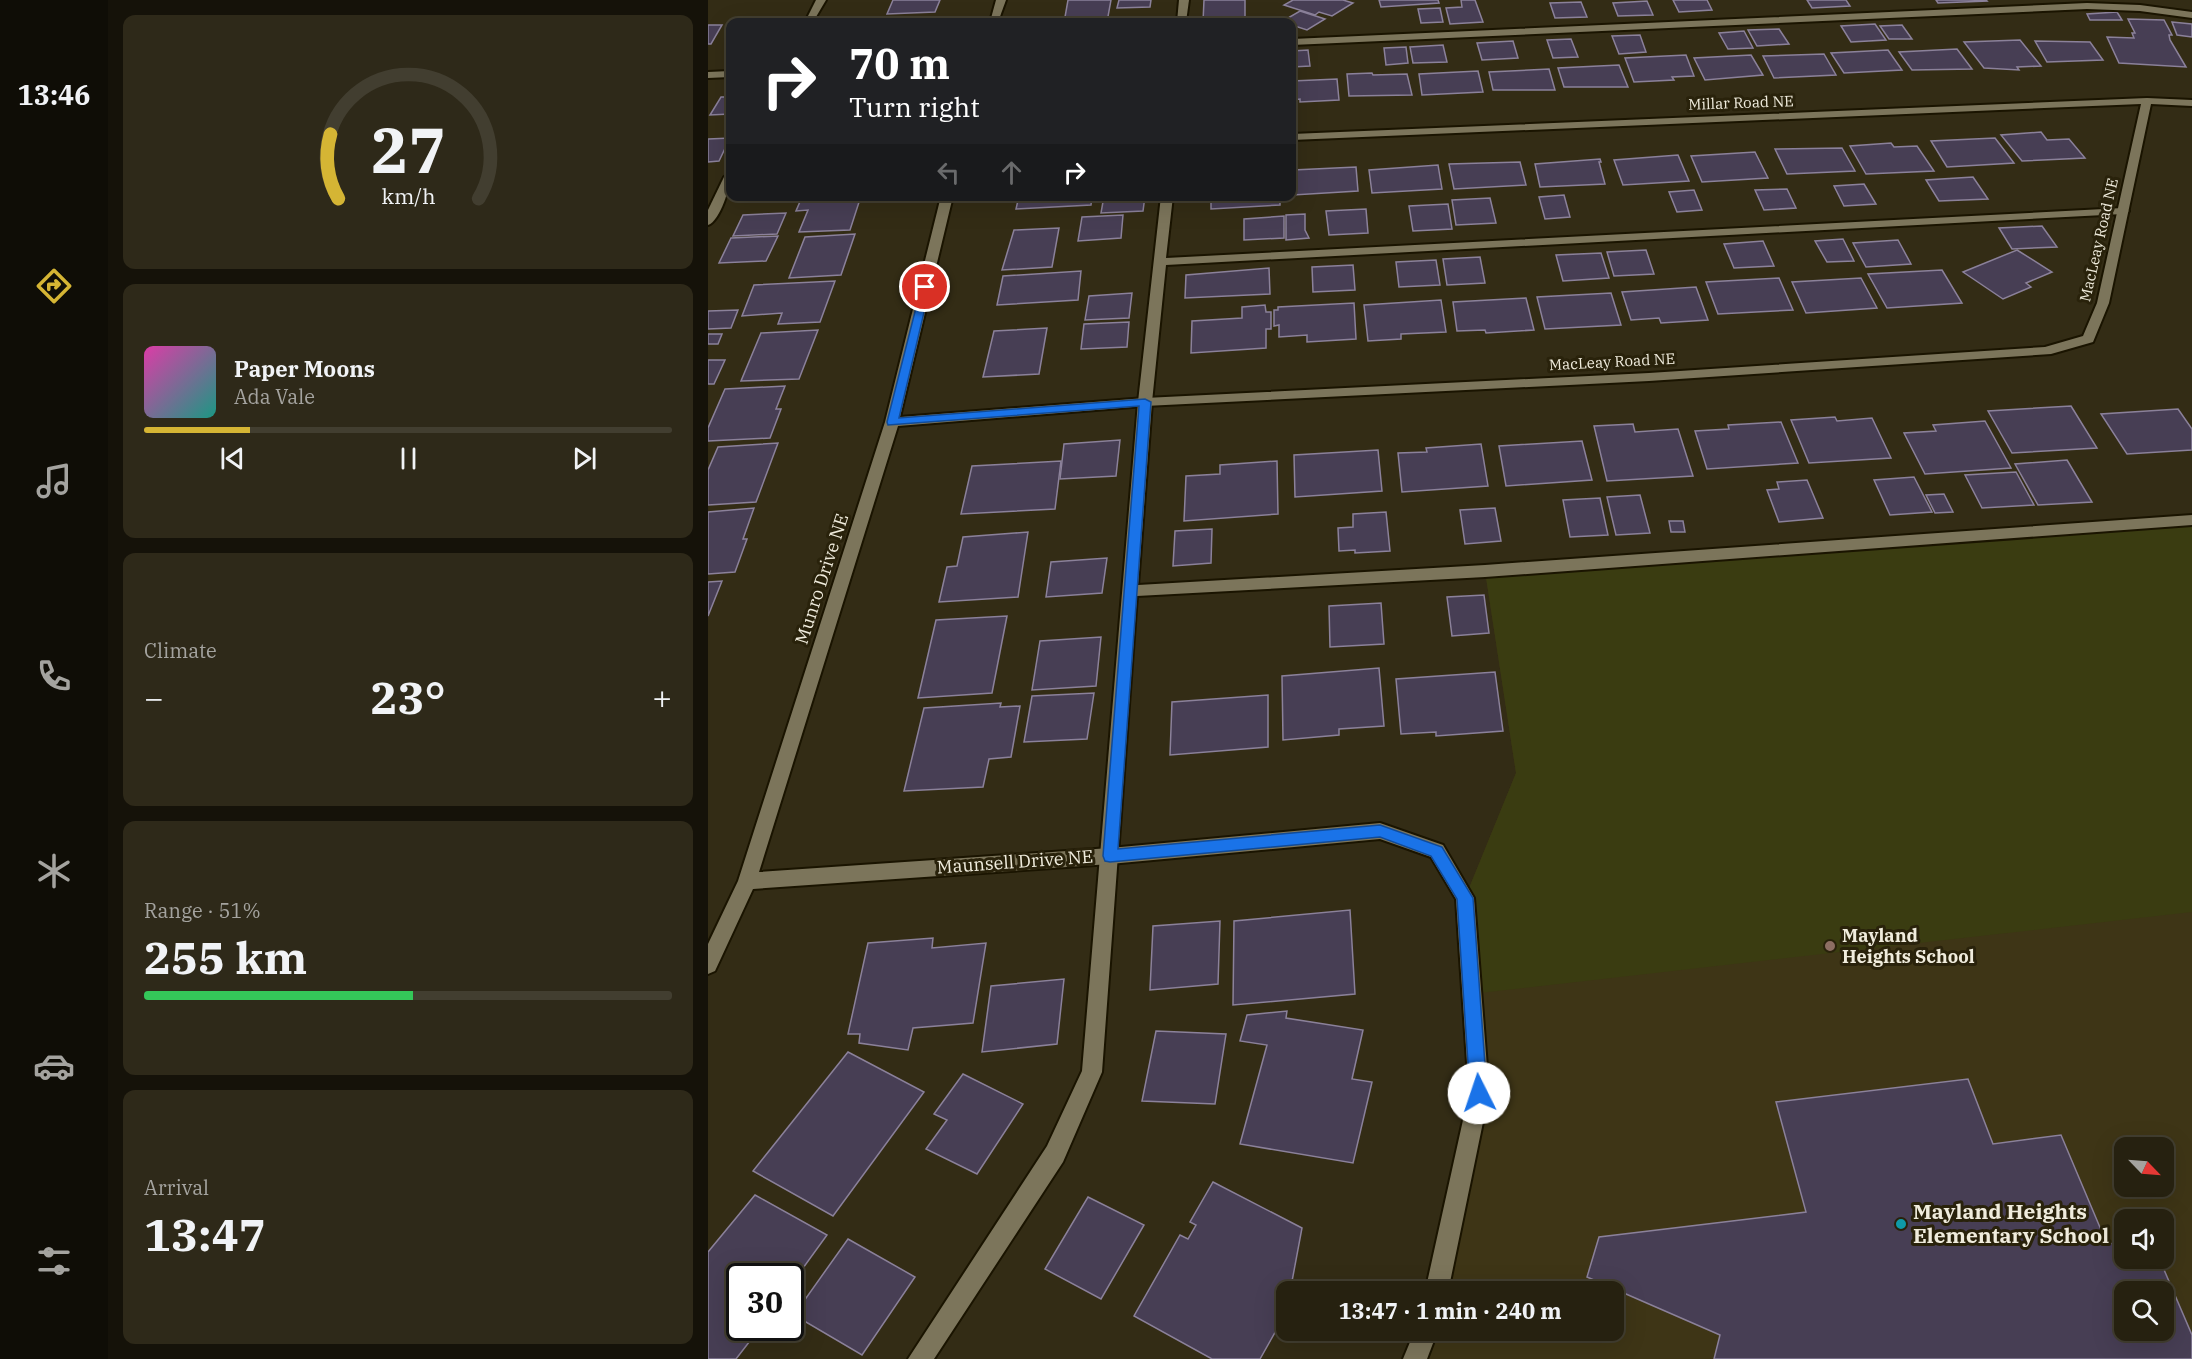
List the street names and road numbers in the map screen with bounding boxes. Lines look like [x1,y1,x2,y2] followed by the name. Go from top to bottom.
[1688,91,1794,114] street label: Millar Road NE
[2075,176,2122,304] street label: MacLeay Road NE
[1548,349,1675,374] street label: MacLeay Road NE
[790,511,853,647] street label: Munro Drive NE
[936,845,1094,878] street label: Maunsell Drive NE

